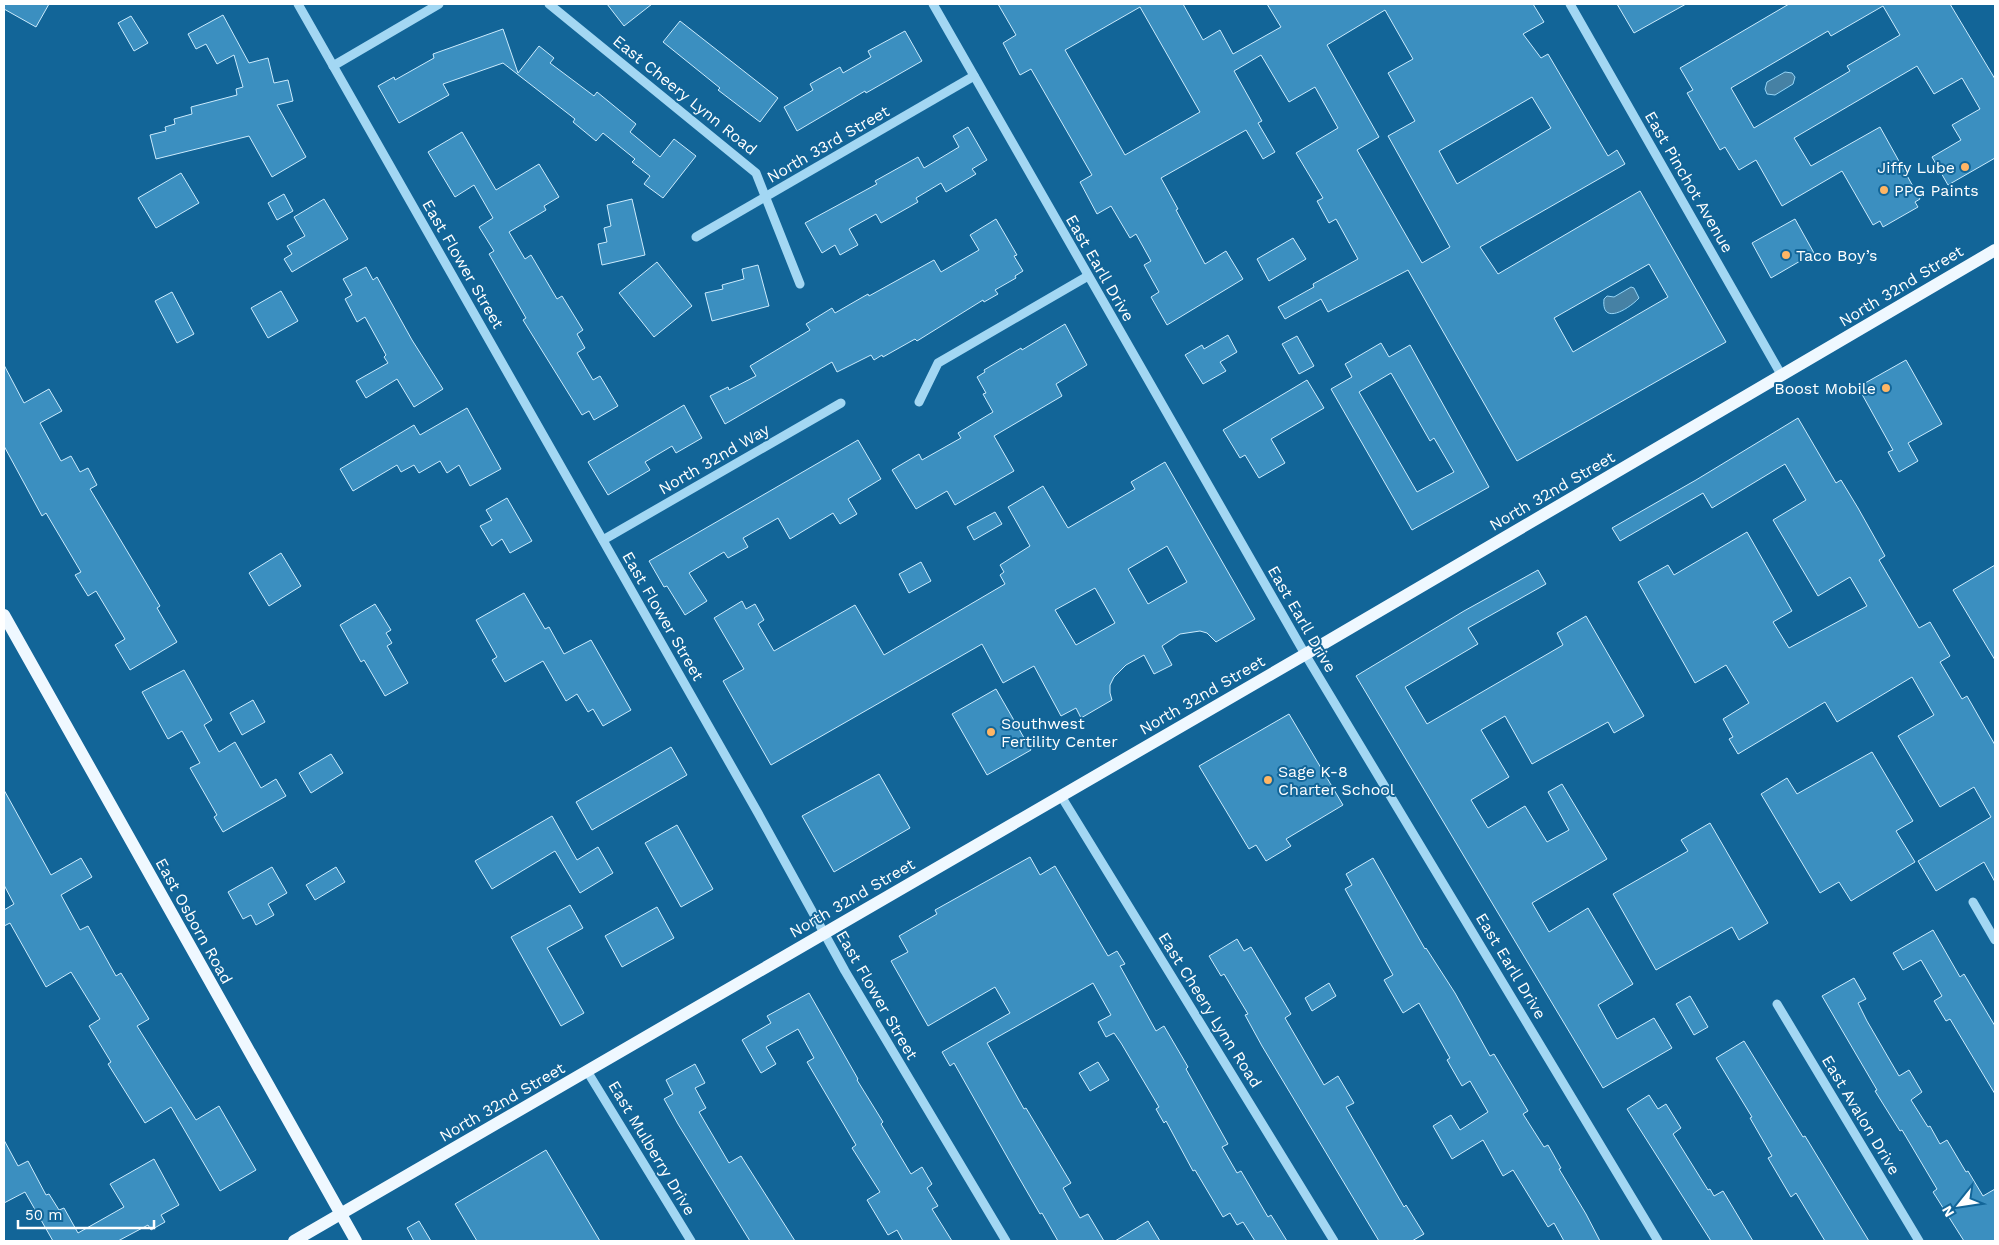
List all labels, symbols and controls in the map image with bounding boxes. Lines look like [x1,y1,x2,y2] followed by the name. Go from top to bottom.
[609,31,761,159] street label: East Cheery Lynn Road
[764,101,893,187] street label: North 33rd Street
[1641,108,1737,256] street label: East Pinchot Avenue
[1877,158,1955,177] place label: Jiffy Lube
[1959,161,1971,173] marker: Jiffy Lube
[1894,181,1979,200] place label: PPG Paints
[1878,184,1890,196] marker: PPG Paints
[418,196,508,332] street label: East Flower Street
[1062,211,1138,325] street label: East Earll Drive
[1835,241,1967,331] street label: North 32nd Street
[1796,246,1877,265] place label: Taco Boy’s
[1780,249,1792,261] marker: Taco Boy’s
[1774,379,1876,398] place label: Boost Mobile
[1880,382,1892,394] marker: Boost Mobile
[655,419,773,498] street label: North 32nd Way
[1486,447,1618,535] street label: North 32nd Street
[618,548,708,684] street label: East Flower Street
[1264,562,1340,676] street label: East Earll Drive
[1136,651,1268,739] street label: North 32nd Street
[1001,714,1118,751] place label: Southwest Fertility Center
[985,726,997,738] marker: Southwest Fertility Center
[1278,762,1395,799] place label: Sage K-8 Charter School
[1262,774,1274,786] marker: Sage K-8 Charter School
[786,854,918,942] street label: North 32nd Street
[152,855,236,987] street label: East Osborn Road
[1472,910,1550,1022] street label: East Earll Drive
[832,927,922,1063] street label: East Flower Street
[1154,929,1266,1091] street label: East Cheery Lynn Road
[1818,1052,1904,1178] street label: East Avalon Drive
[436,1058,568,1146] street label: North 32nd Street
[604,1077,700,1219] street label: East Mulberry Drive
[1934,1180,1984,1230] north arrow
[18,1198,154,1230] scale bar
[1938,1203,1957,1220] text: N
[25,1206,62,1224] text: 50 m

